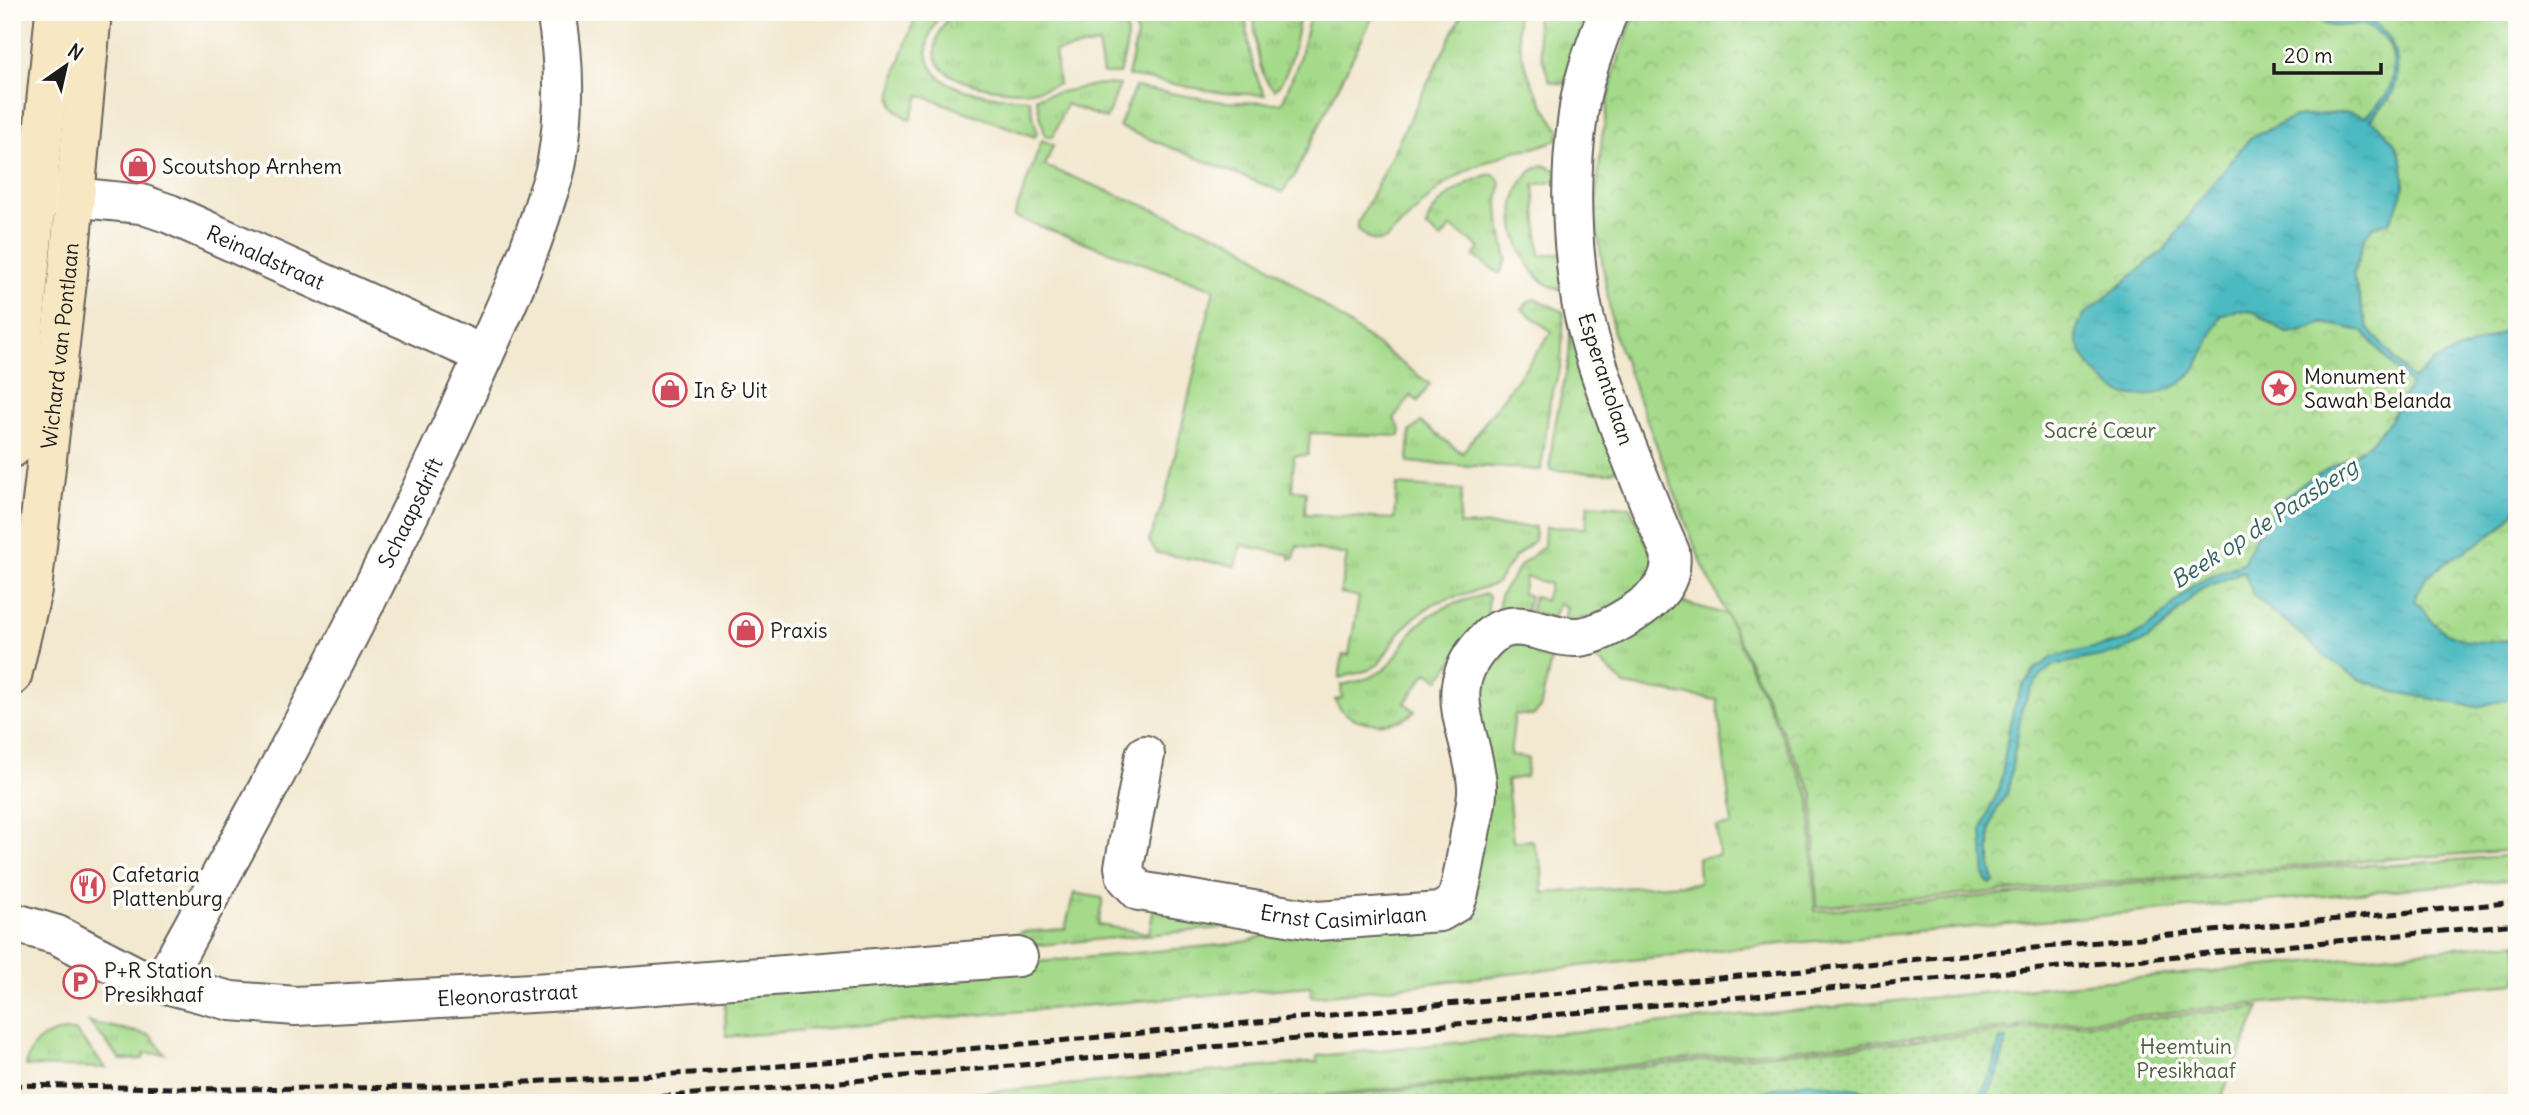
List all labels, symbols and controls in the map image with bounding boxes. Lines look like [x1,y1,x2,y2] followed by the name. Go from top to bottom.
[32,32,102,102] north arrow
[2274,32,2380,76] scale bar
[63,38,88,66] text: N
[2284,42,2333,69] text: 20 m
[119,147,157,185] shop icon: Scoutshop Arnhem
[162,153,342,180] place label: Scoutshop Arnhem
[203,219,329,295] street label: Reinaldstraat
[35,241,84,450] street label: Wichard van Pontlaan
[1572,310,1640,448] street label: Esperantolaan
[2304,363,2452,414] place label: Monument Sawah Belanda
[2260,369,2298,407] place icon: Monument Sawah Belanda
[651,371,689,409] shop icon: In & Uit
[694,377,767,404] place label: In & Uit
[2044,417,2156,444] park label: Sacré Cœur
[2165,451,2365,594] water label: Beek op de Paasberg
[372,453,448,572] street label: Schaapsdrift
[727,611,765,649] shop icon: Praxis
[770,617,828,644] place label: Praxis
[112,861,223,912] place label: Cafetaria Plattenburg
[69,867,107,905] restaurant icon: Cafetaria Plattenburg
[1258,898,1427,935] street label: Ernst Casimirlaan
[104,957,212,1008] place label: P+R Station Presikhaaf
[61,963,99,1001] parking icon: P+R Station Presikhaaf
[436,977,578,1012] street label: Eleonorastraat
[2136,1033,2237,1084] park label: Heemtuin Presikhaaf

